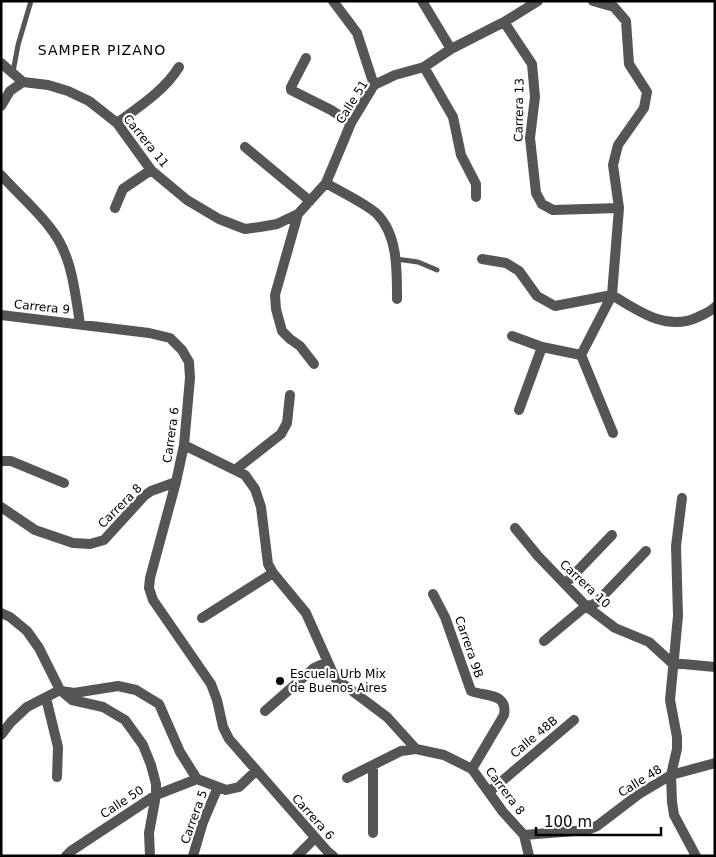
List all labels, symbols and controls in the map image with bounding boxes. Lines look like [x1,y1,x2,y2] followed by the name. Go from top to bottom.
[38,42,166,58] district label: SAMPER PIZANO
[333,78,371,126] street label: Calle 51
[511,78,527,142] street label: Carrera 13
[120,112,172,170] street label: Carrera 11
[13,297,71,317] street label: Carrera 9
[160,406,182,464] street label: Carrera 6
[95,481,145,531] street label: Carrera 8
[557,557,613,611] street label: Carrera 10
[452,614,486,680] street label: Carrera 9B
[290,667,387,695] place label: Escuela Urb Mix de Buenos Aires
[274,675,286,687] marker: Escuela Urb Mix de Buenos Aires
[508,713,560,761] street label: Calle 48B
[616,762,664,800] street label: Calle 48
[482,764,528,818] street label: Carrera 8
[98,783,146,821] street label: Calle 50
[178,788,210,846] street label: Carrera 5
[289,791,337,843] street label: Carrera 6
[536,804,661,836] scale bar
[544,813,592,831] text: 100 m

